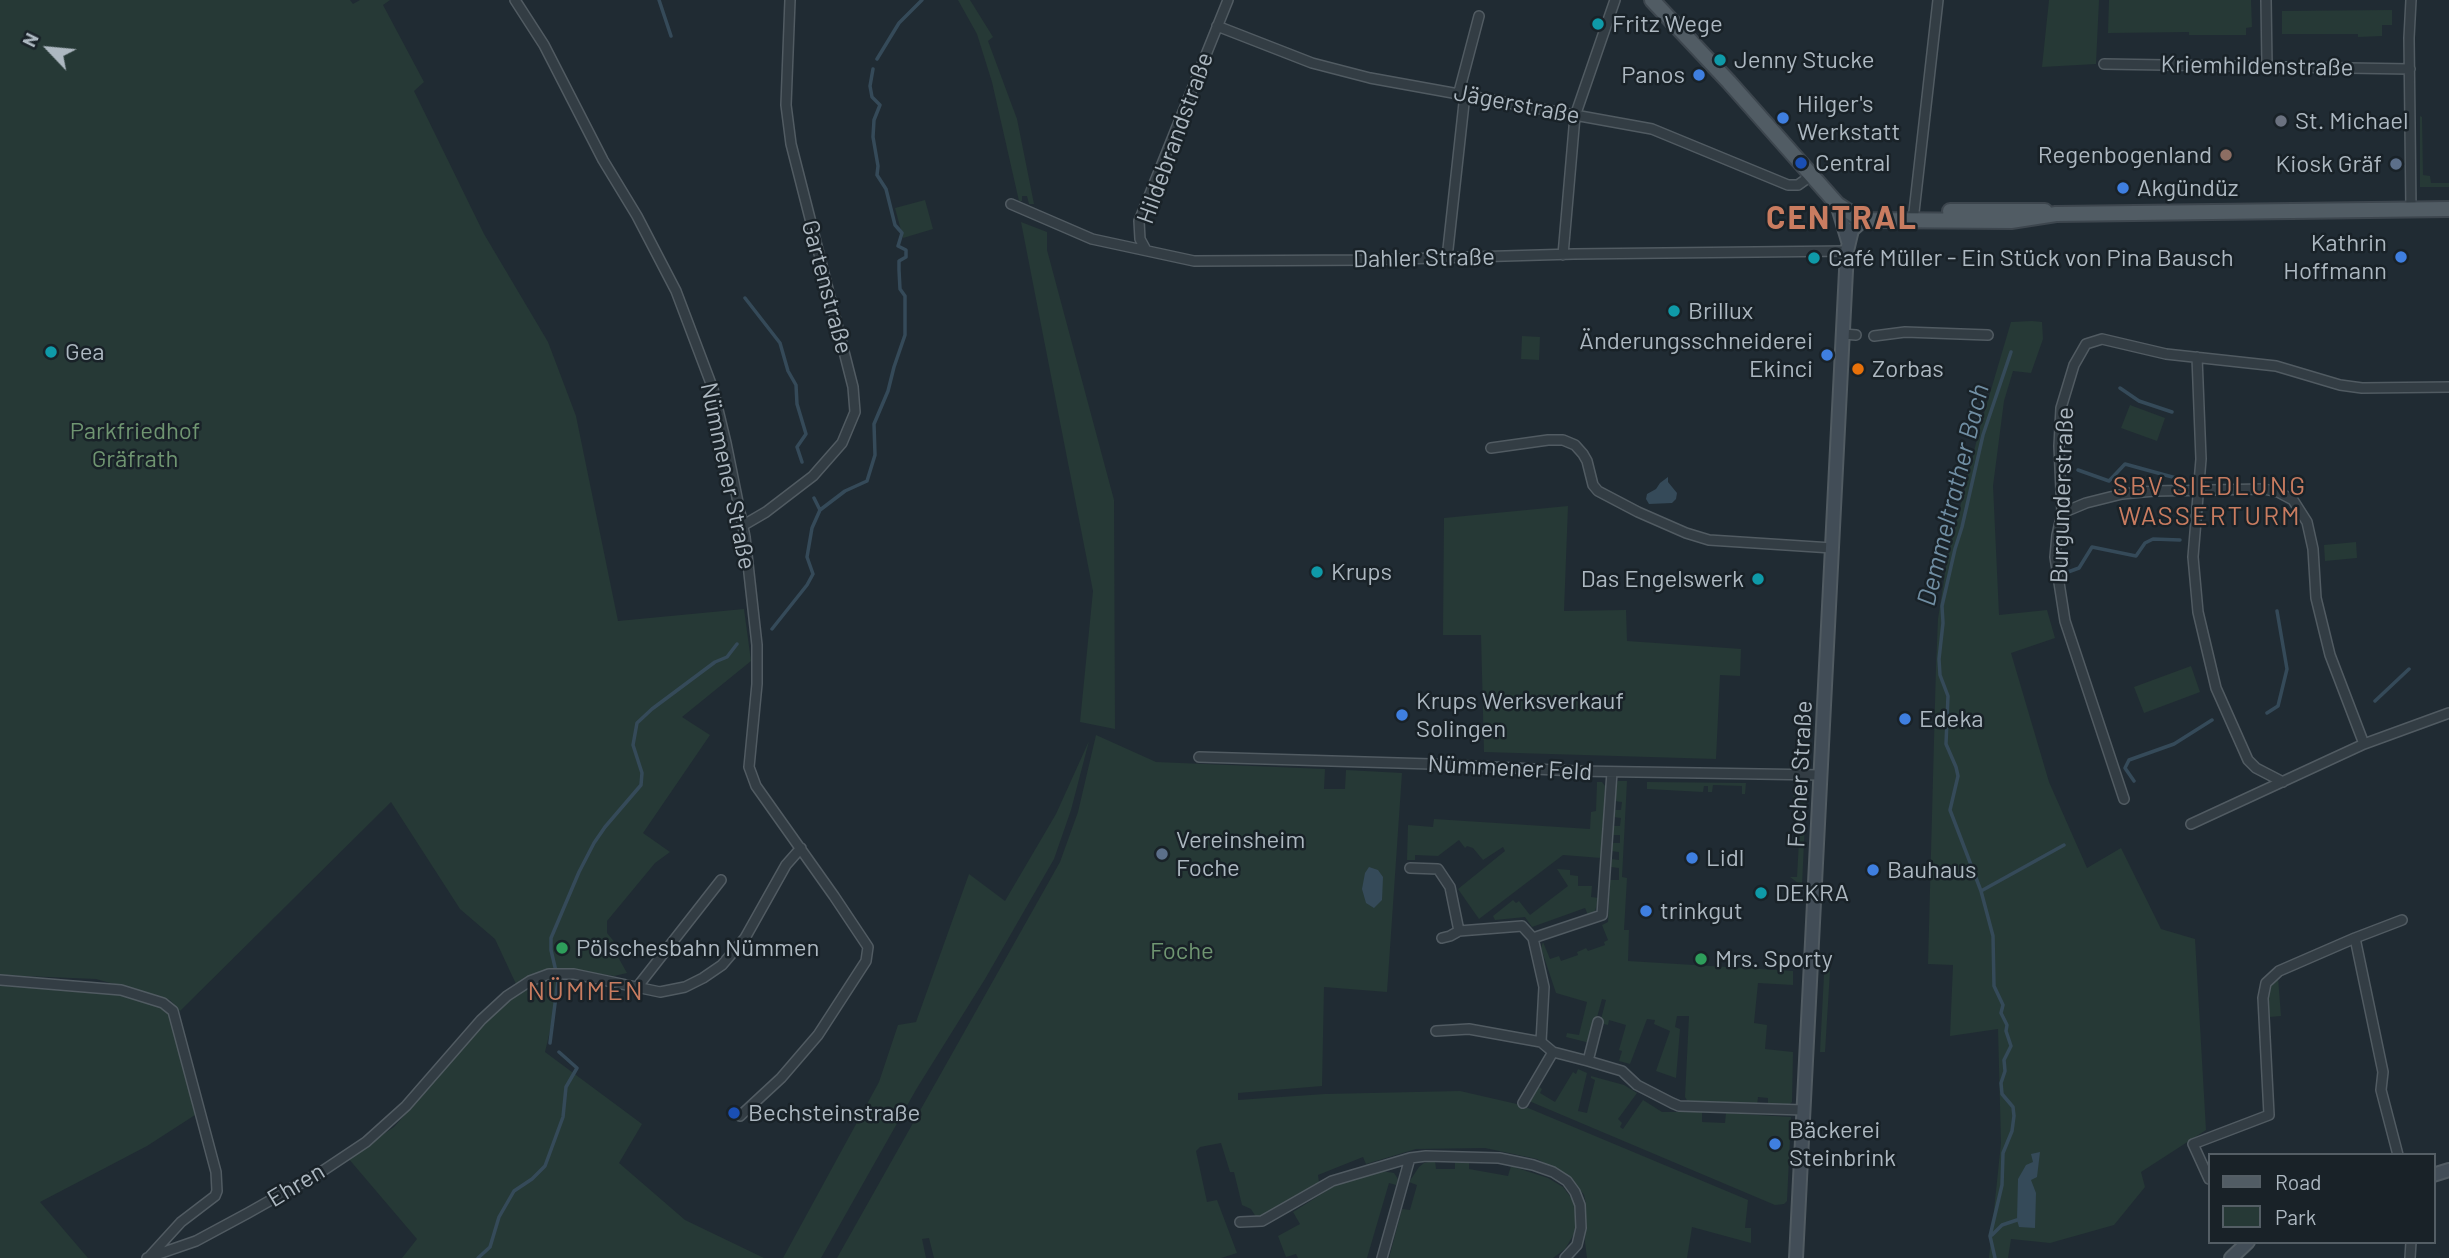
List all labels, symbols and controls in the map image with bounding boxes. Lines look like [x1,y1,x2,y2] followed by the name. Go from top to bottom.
[1612,10,1723,38] place label: Fritz Wege
[14,14,84,84] north arrow
[1590,16,1606,32] marker: Fritz Wege
[17,29,43,50] text: N
[1734,46,1875,74] place label: Jenny Stucke
[1131,48,1219,228] street label: Hildebrandstraße
[2160,50,2354,82] street label: Kriemhildenstraße
[1712,52,1728,68] marker: Jenny Stucke
[1621,61,1685,89] place label: Panos
[1691,67,1707,83] marker: Panos
[1452,78,1582,130] street label: Jägerstraße
[1797,90,1900,146] place label: Hilger's Werkstatt
[2295,107,2408,135] place label: St. Michael
[1775,110,1791,126] marker: Hilger's Werkstatt
[2273,113,2289,129] marker: St. Michael
[2038,141,2212,169] place label: Regenbogenland
[2218,147,2234,163] marker: Regenbogenland
[1815,149,1890,177] place label: Central
[2276,150,2382,178] place label: Kiosk Gräf
[1793,155,1809,171] marker: Central
[2388,156,2404,172] marker: Kiosk Gräf
[2137,174,2239,202] place label: Akgündüz
[2115,180,2131,196] marker: Akgündüz
[1767,199,1917,237] district label: CENTRAL
[795,217,859,357] street label: Gartenstraße
[2283,229,2387,285] place label: Kathrin Hoffmann
[1353,242,1495,274] street label: Dahler Straße
[1828,244,2234,272] place label: Café Müller - Ein Stück von Pina Bausch
[2393,249,2409,265] marker: Kathrin Hoffmann
[1806,250,1822,266] marker: Café Müller - Ein Stück von Pina Bausch
[1688,297,1753,325] place label: Brillux
[1666,303,1682,319] marker: Brillux
[1579,327,1813,383] place label: Änderungsschneiderei Ekinci
[65,338,105,366] place label: Gea
[43,344,59,360] marker: Gea
[1819,347,1835,363] marker: Änderungsschneiderei Ekinci
[1872,355,1944,383] place label: Zorbas
[1850,361,1866,377] marker: Zorbas
[694,380,762,572] street label: Nümmener Straße
[1910,381,1996,609] water label: Demmeltrather Bach
[2045,406,2079,584] street label: Burgunderstraße
[70,417,200,473] park label: Parkfriedhof Gräfrath
[2114,470,2306,532] district label: SBV SIEDLUNG WASSERTURM
[1331,558,1392,586] place label: Krups
[1309,564,1325,580] marker: Krups
[1581,565,1744,593] place label: Das Engelswerk
[1750,571,1766,587] marker: Das Engelswerk
[1416,687,1624,743] place label: Krups Werksverkauf Solingen
[1782,700,1818,848] street label: Focher Straße
[1919,705,1983,733] place label: Edeka
[1394,707,1410,723] marker: Krups Werksverkauf Solingen
[1897,711,1913,727] marker: Edeka
[1427,749,1593,787] street label: Nümmener Feld
[1176,826,1305,882] place label: Vereinsheim Foche
[1706,844,1744,872] place label: Lidl
[1154,846,1170,862] marker: Vereinsheim Foche
[1684,850,1700,866] marker: Lidl
[1887,856,1977,884] place label: Bauhaus
[1865,862,1881,878] marker: Bauhaus
[1775,879,1849,907] place label: DEKRA
[1753,885,1769,901] marker: DEKRA
[1660,897,1743,925] place label: trinkgut
[1638,903,1654,919] marker: trinkgut
[576,934,820,962] place label: Pölschesbahn Nümmen
[1150,937,1214,965] park label: Foche
[554,940,570,956] marker: Pölschesbahn Nümmen
[1715,945,1833,973] place label: Mrs. Sporty
[1693,951,1709,967] marker: Mrs. Sporty
[528,975,644,1007] district label: NÜMMEN
[748,1099,920,1127] place label: Bechsteinstraße
[726,1105,742,1121] marker: Bechsteinstraße
[1789,1116,1896,1172] place label: Bäckerei Steinbrink
[1767,1136,1783,1152] marker: Bäckerei Steinbrink
[2208,1153,2435,1244] legend
[262,1157,330,1213] street label: Ehren
[2275,1169,2321,1194] text: Road
[2275,1204,2316,1229] text: Park

